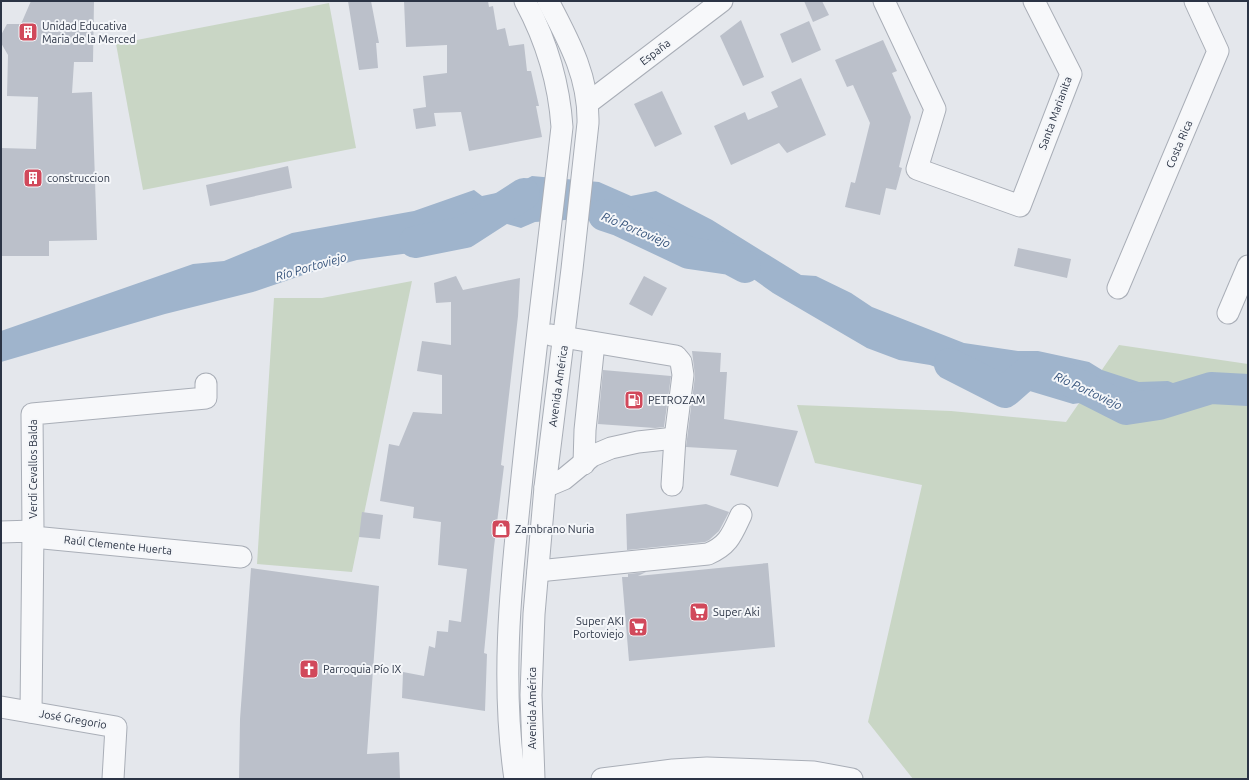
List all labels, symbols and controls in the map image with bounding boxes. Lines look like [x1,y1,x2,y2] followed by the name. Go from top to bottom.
[42,20,136,45] place label: Unidad Educativa Maria de la Merced
[17,21,39,43] building icon: Unidad Educativa Maria de la Merced
[637,37,673,67] street label: España
[1036,75,1074,151] street label: Santa Marianita
[1164,118,1194,170] street label: Costa Rica
[22,167,44,189] building icon: construccion
[47,172,110,184] place label: construccion
[600,209,673,250] water label: Río Portoviejo
[274,250,348,283] water label: Río Portoviejo
[546,344,570,428] street label: Avenida América
[1052,369,1124,412] water label: Río Portoviejo
[623,389,645,411] fuel station icon: PETROZAM
[648,394,705,406] place label: PETROZAM
[27,419,39,519] street label: Verdi Cevallos Balda
[490,518,512,540] shop icon: Zambrano Nuria
[515,523,595,535] place label: Zambrano Nuria
[63,533,173,557] street label: Raúl Clemente Huerta
[688,601,710,623] supermarket icon: Super Aki
[713,606,760,618] place label: Super Aki
[573,615,624,640] place label: Super AKI Portoviejo
[627,616,649,638] supermarket icon: Super AKI Portoviejo
[298,658,320,680] church icon: Parroquia Pío IX
[323,663,401,675] place label: Parroquia Pío IX
[526,667,538,749] street label: Avenida América
[38,707,108,731] street label: José Gregorio

